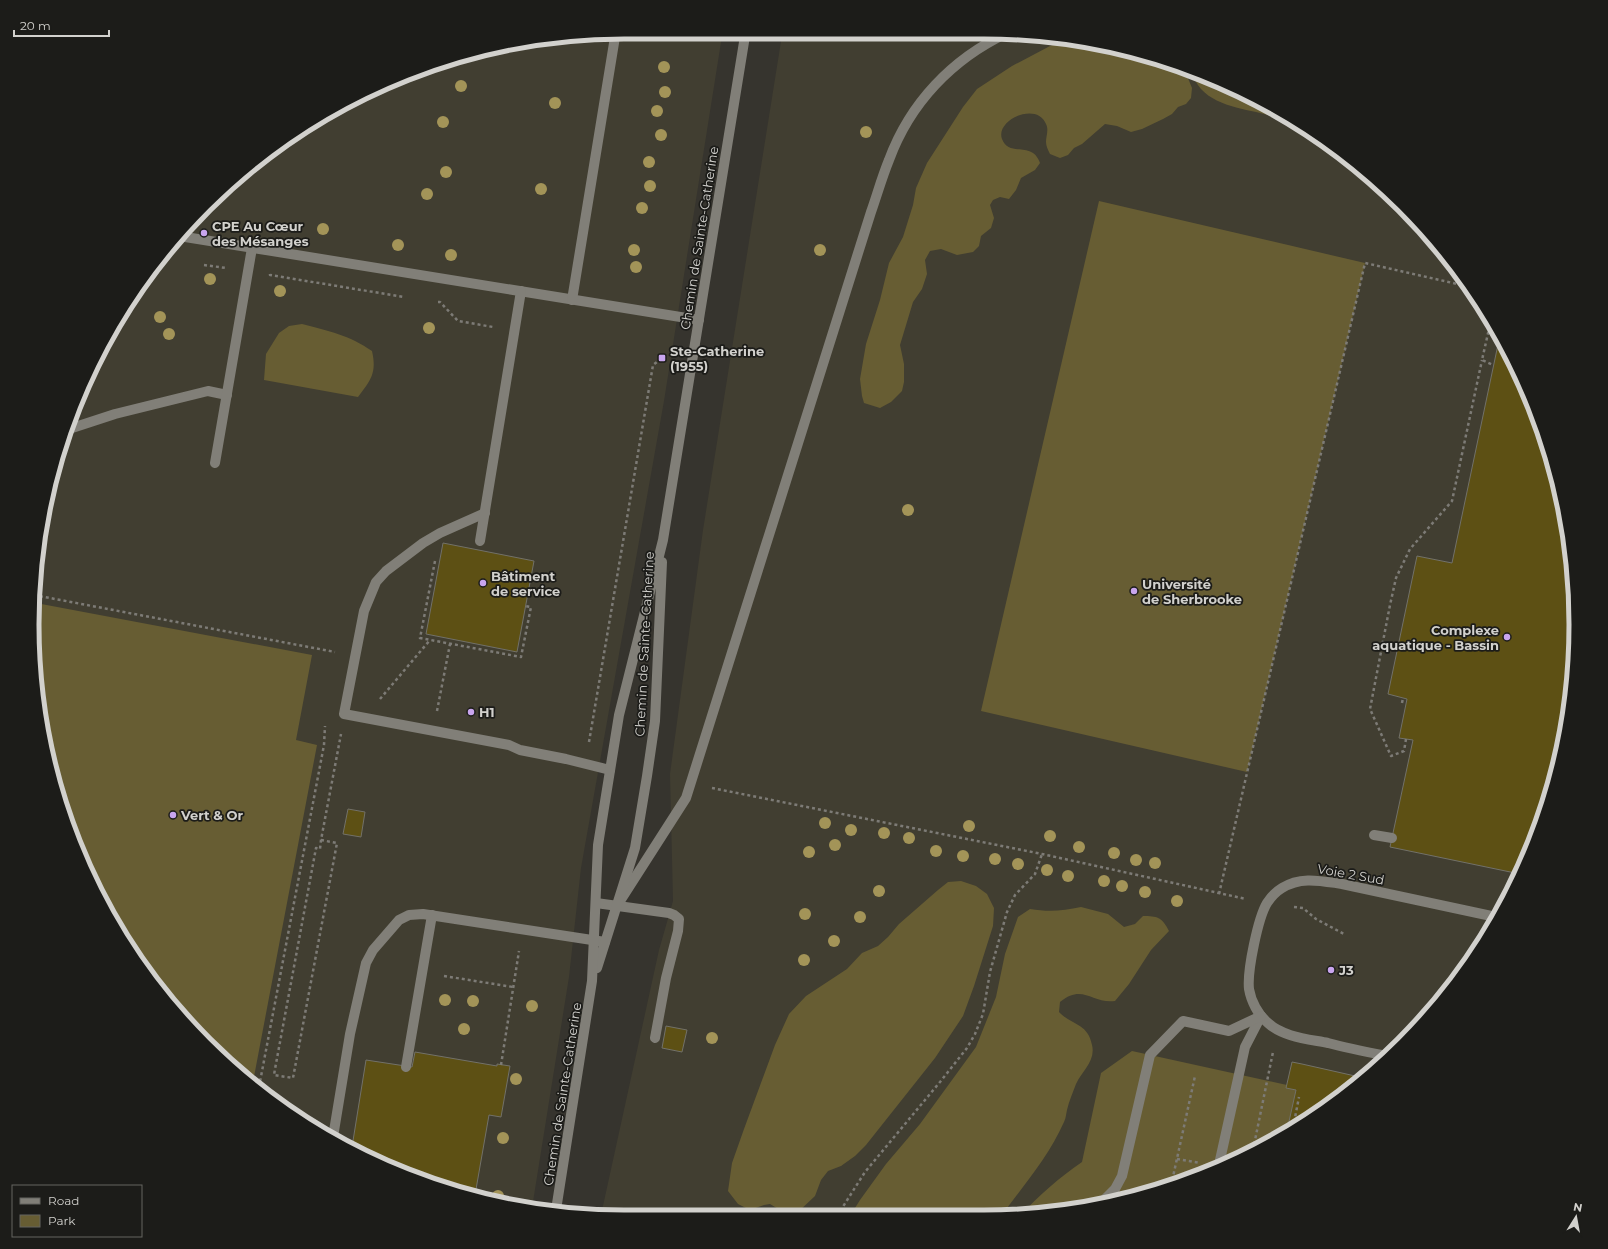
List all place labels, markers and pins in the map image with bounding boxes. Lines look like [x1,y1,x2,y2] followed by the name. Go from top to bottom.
[212,218,309,249] place label: CPE Au Cœur des Mésanges
[199,228,209,238] marker: CPE Au Cœur des Mésanges
[670,343,764,374] place label: Ste-Catherine (1955)
[657,353,667,363] marker: Ste-Catherine (1955)
[491,568,560,599] place label: Bâtiment de service
[1142,576,1242,607] place label: Université de Sherbrooke
[478,578,488,588] marker: Bâtiment de service
[1129,586,1139,596] marker: Université de Sherbrooke
[1372,622,1499,653] place label: Complexe aquatique - Bassin
[1502,632,1512,642] marker: Complexe aquatique - Bassin
[479,704,495,720] place label: H1
[466,707,476,717] marker: H1
[180,807,243,823] place label: Vert & Or
[168,810,178,820] marker: Vert & Or
[1338,962,1354,978] place label: J3
[1326,965,1336,975] marker: J3

